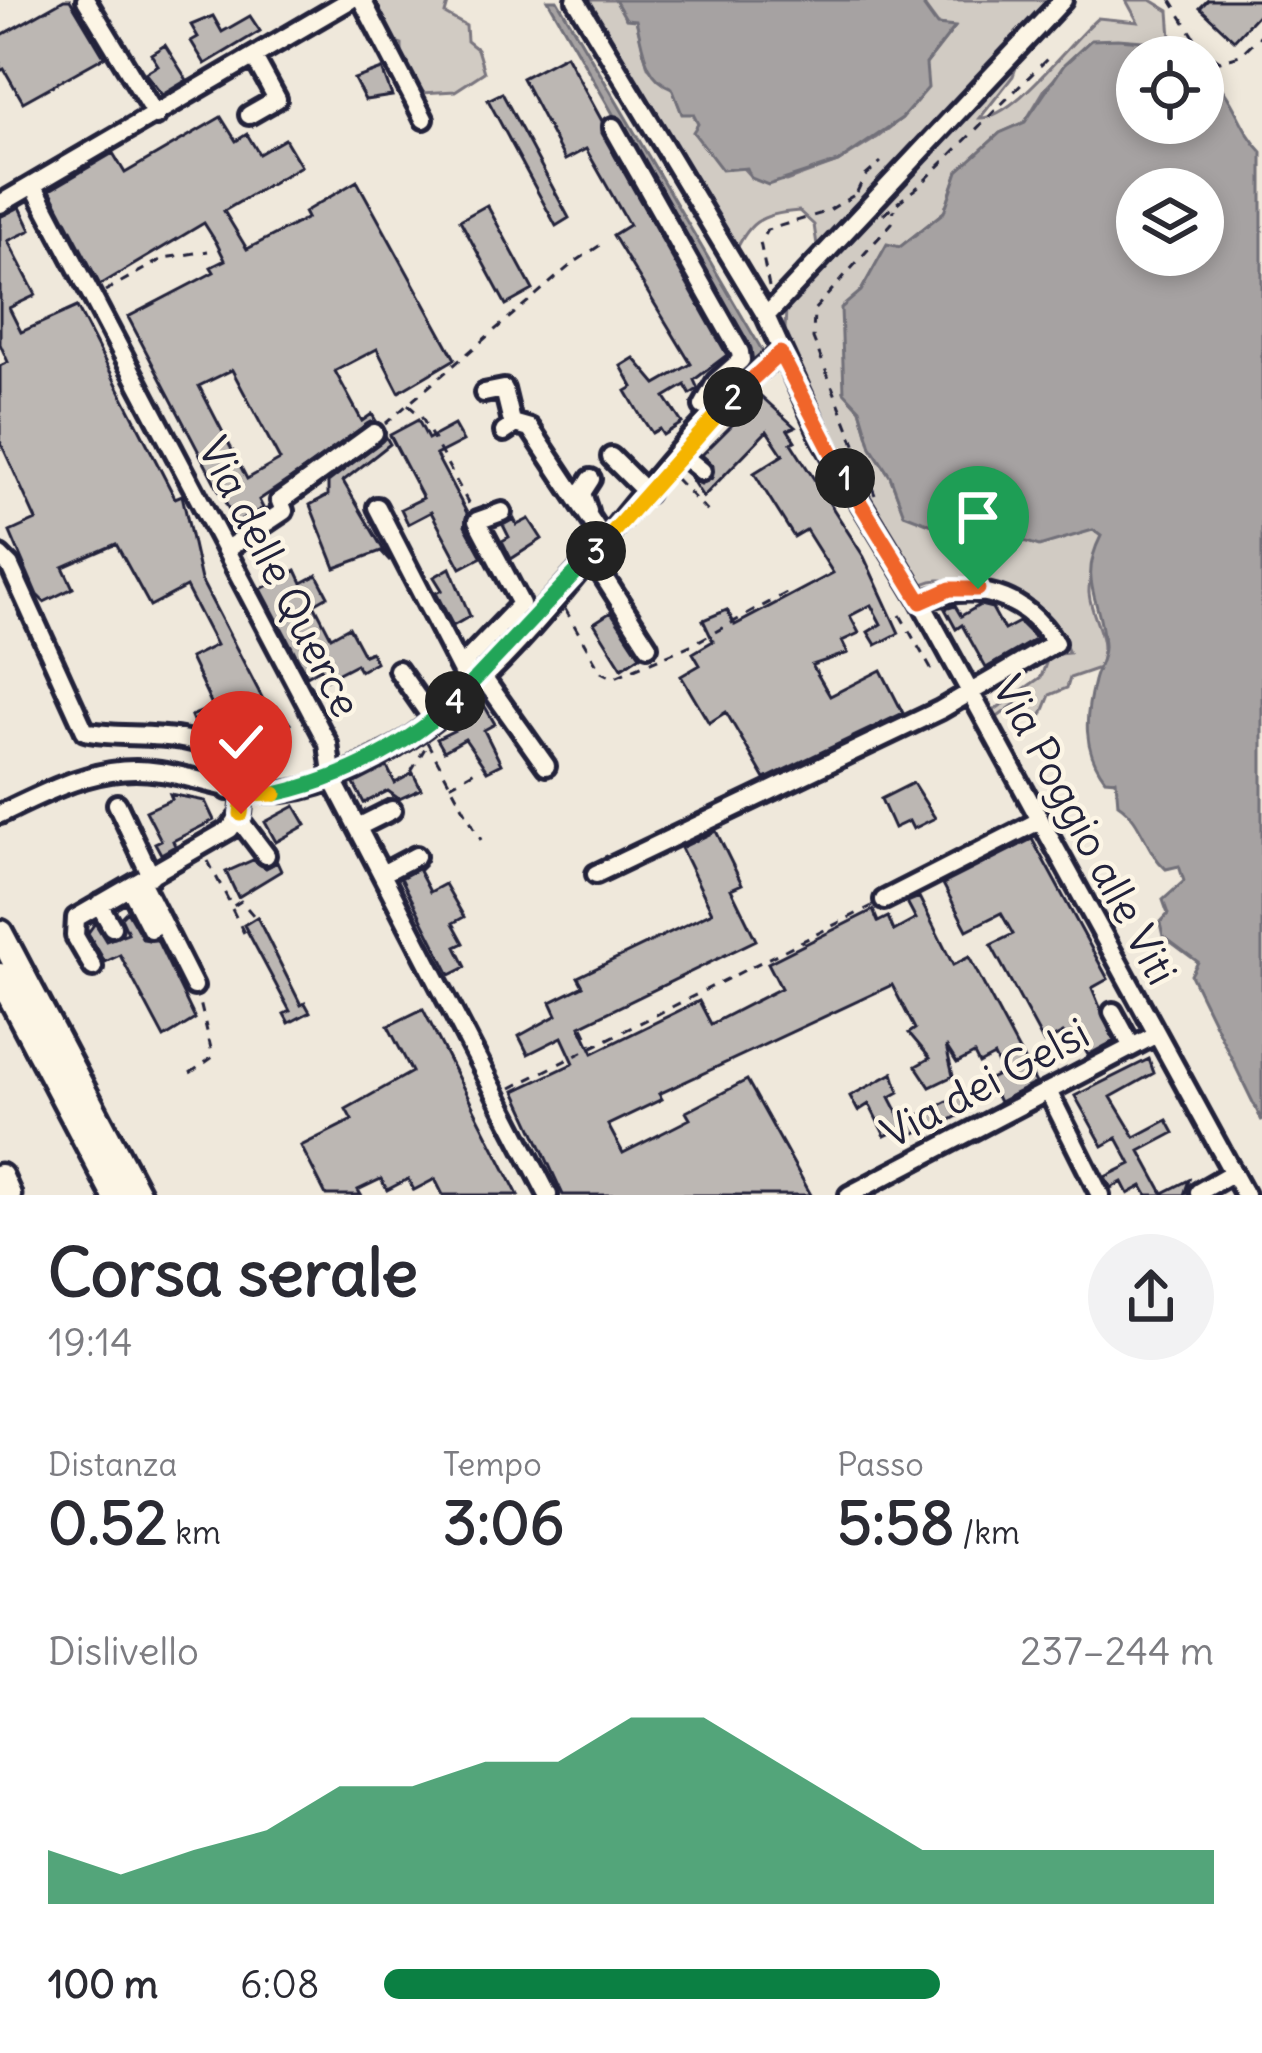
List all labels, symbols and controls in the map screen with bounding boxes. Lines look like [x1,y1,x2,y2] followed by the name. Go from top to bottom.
[1116,36,1224,276] map controls
[1116,36,1224,144] button: locate
[1116,168,1224,276] button: layers
[703,367,763,427] pin: 2
[724,376,742,418] text: 2
[187,428,373,726] street label: Via delle Querce
[815,448,875,508] pin: 1
[838,457,852,499] text: 1
[927,466,1029,589] pin
[945,484,1011,550] icon: arrive
[566,521,626,581] pin: 3
[587,530,605,572] text: 3
[982,667,1188,993] street label: Via Poggio alle Viti
[425,671,485,731] pin: 4
[445,680,465,722] text: 4
[190,691,292,814] pin
[208,709,274,775] icon: check
[873,1007,1097,1159] street label: Via dei Gelsi
[48,1231,418,1314] text: Corsa serale
[1088,1234,1214,1360] button: share
[48,1318,133,1367] text: 19:14
[48,1443,177,1485] text: Distanza
[443,1443,542,1485] text: Tempo
[837,1443,924,1485] text: Passo
[48,1485,167,1560] text: 0.52
[443,1485,564,1560] text: 3:06
[837,1485,954,1560] text: 5:58
[167,1511,221,1553] text: km
[954,1511,1020,1553] text: /km
[48,1627,199,1676] text: Dislivello
[1020,1627,1214,1676] text: 237–244 m
[48,1960,158,2009] text: 100 m
[240,1960,319,2009] text: 6:08

